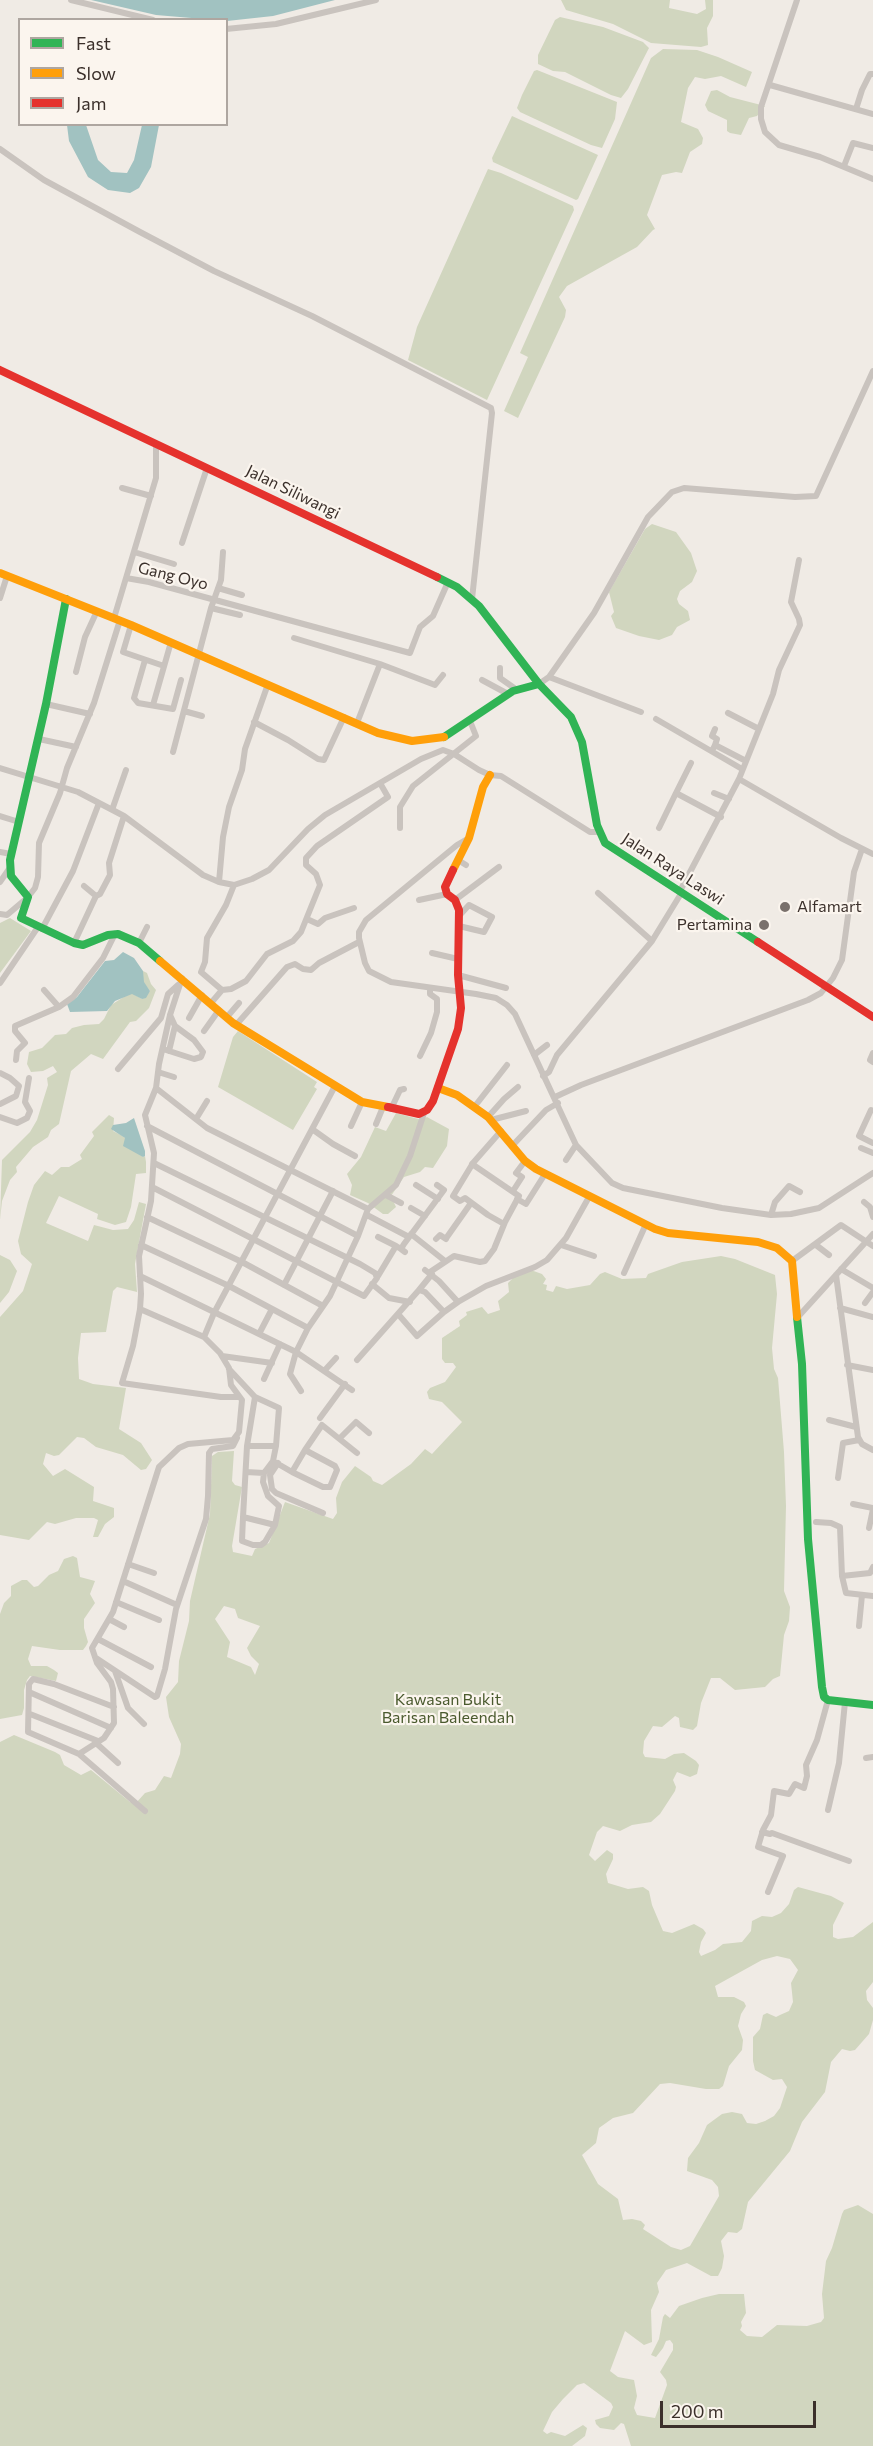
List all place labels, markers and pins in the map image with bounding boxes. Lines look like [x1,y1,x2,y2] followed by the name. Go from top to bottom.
[797,897,862,917] place label: Alfamart
[778,900,792,914] marker: Alfamart
[677,915,752,935] place label: Pertamina
[757,918,771,932] marker: Pertamina

